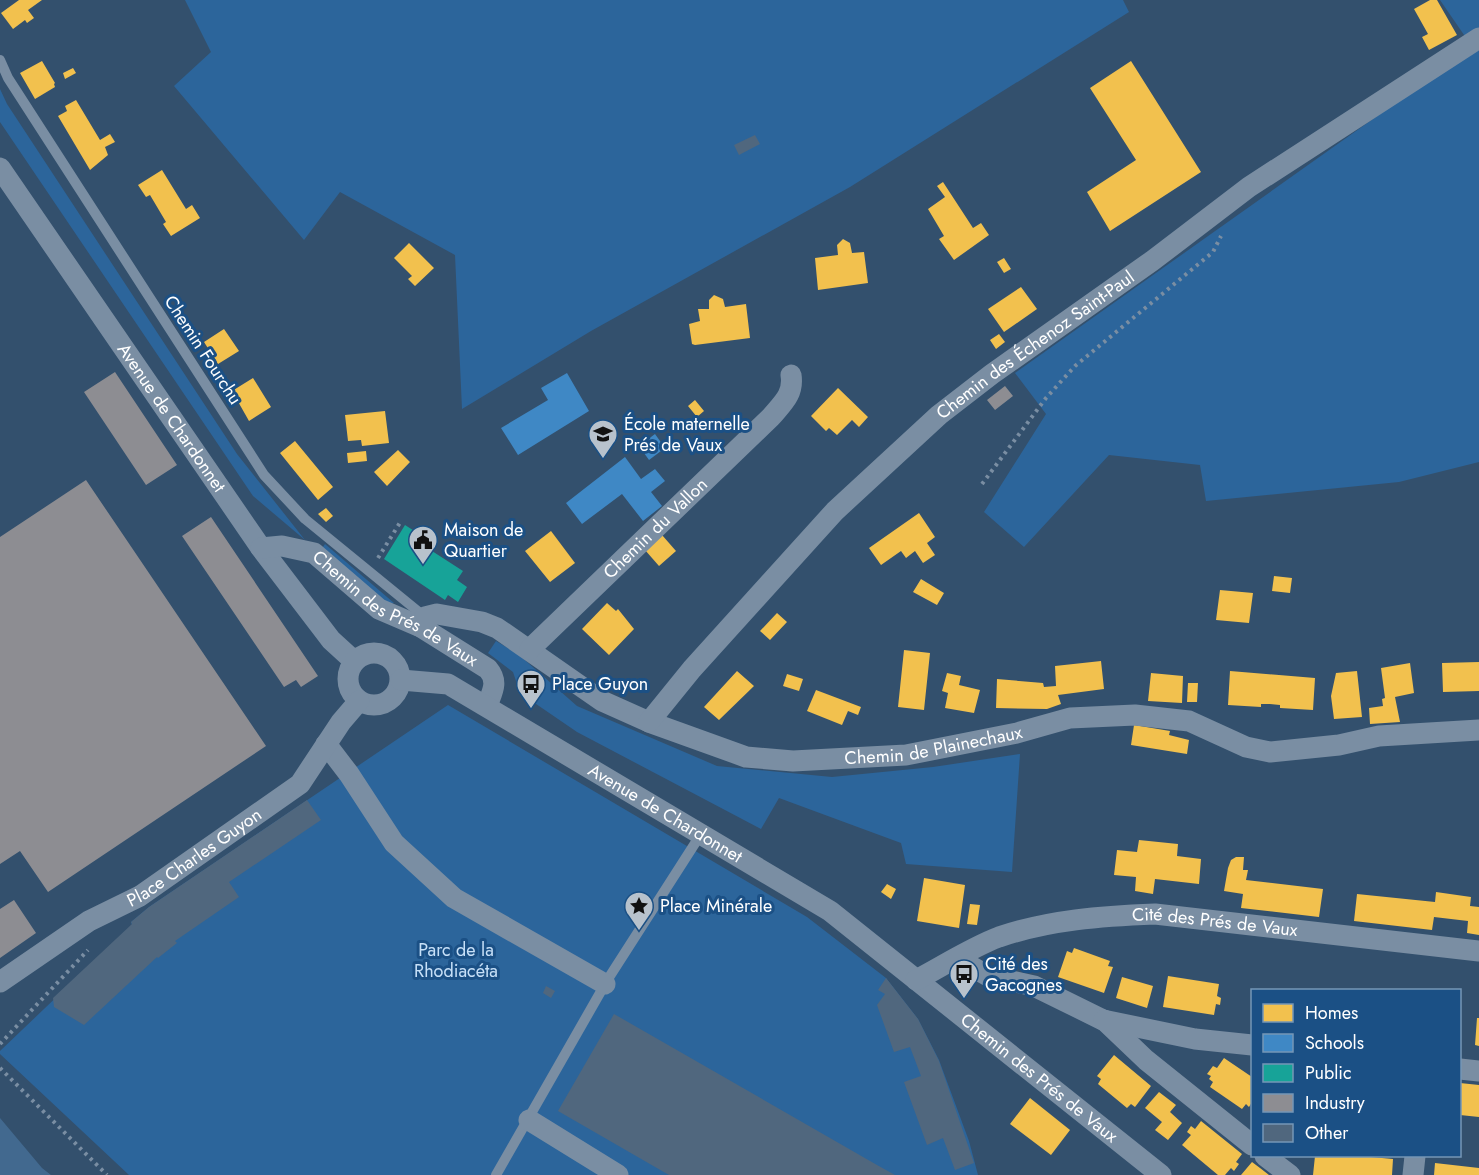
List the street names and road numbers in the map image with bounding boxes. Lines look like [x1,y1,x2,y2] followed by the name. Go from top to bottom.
[931,264,1140,426] street label: Chemin des Échenoz Saint-Paul
[158,290,248,410] street label: Chemin Fourchu
[111,338,232,498] street label: Avenue de Chardonnet
[597,472,713,585] street label: Chemin du Vallon
[307,544,483,673] street label: Chemin des Prés de Vaux
[844,719,1026,771] street label: Chemin de Plainechaux
[583,757,748,870] street label: Avenue de Chardonnet
[122,802,267,913] street label: Place Charles Guyon
[1131,901,1299,943] street label: Cité des Prés de Vaux
[955,1007,1124,1149] street label: Chemin des Prés de Vaux

